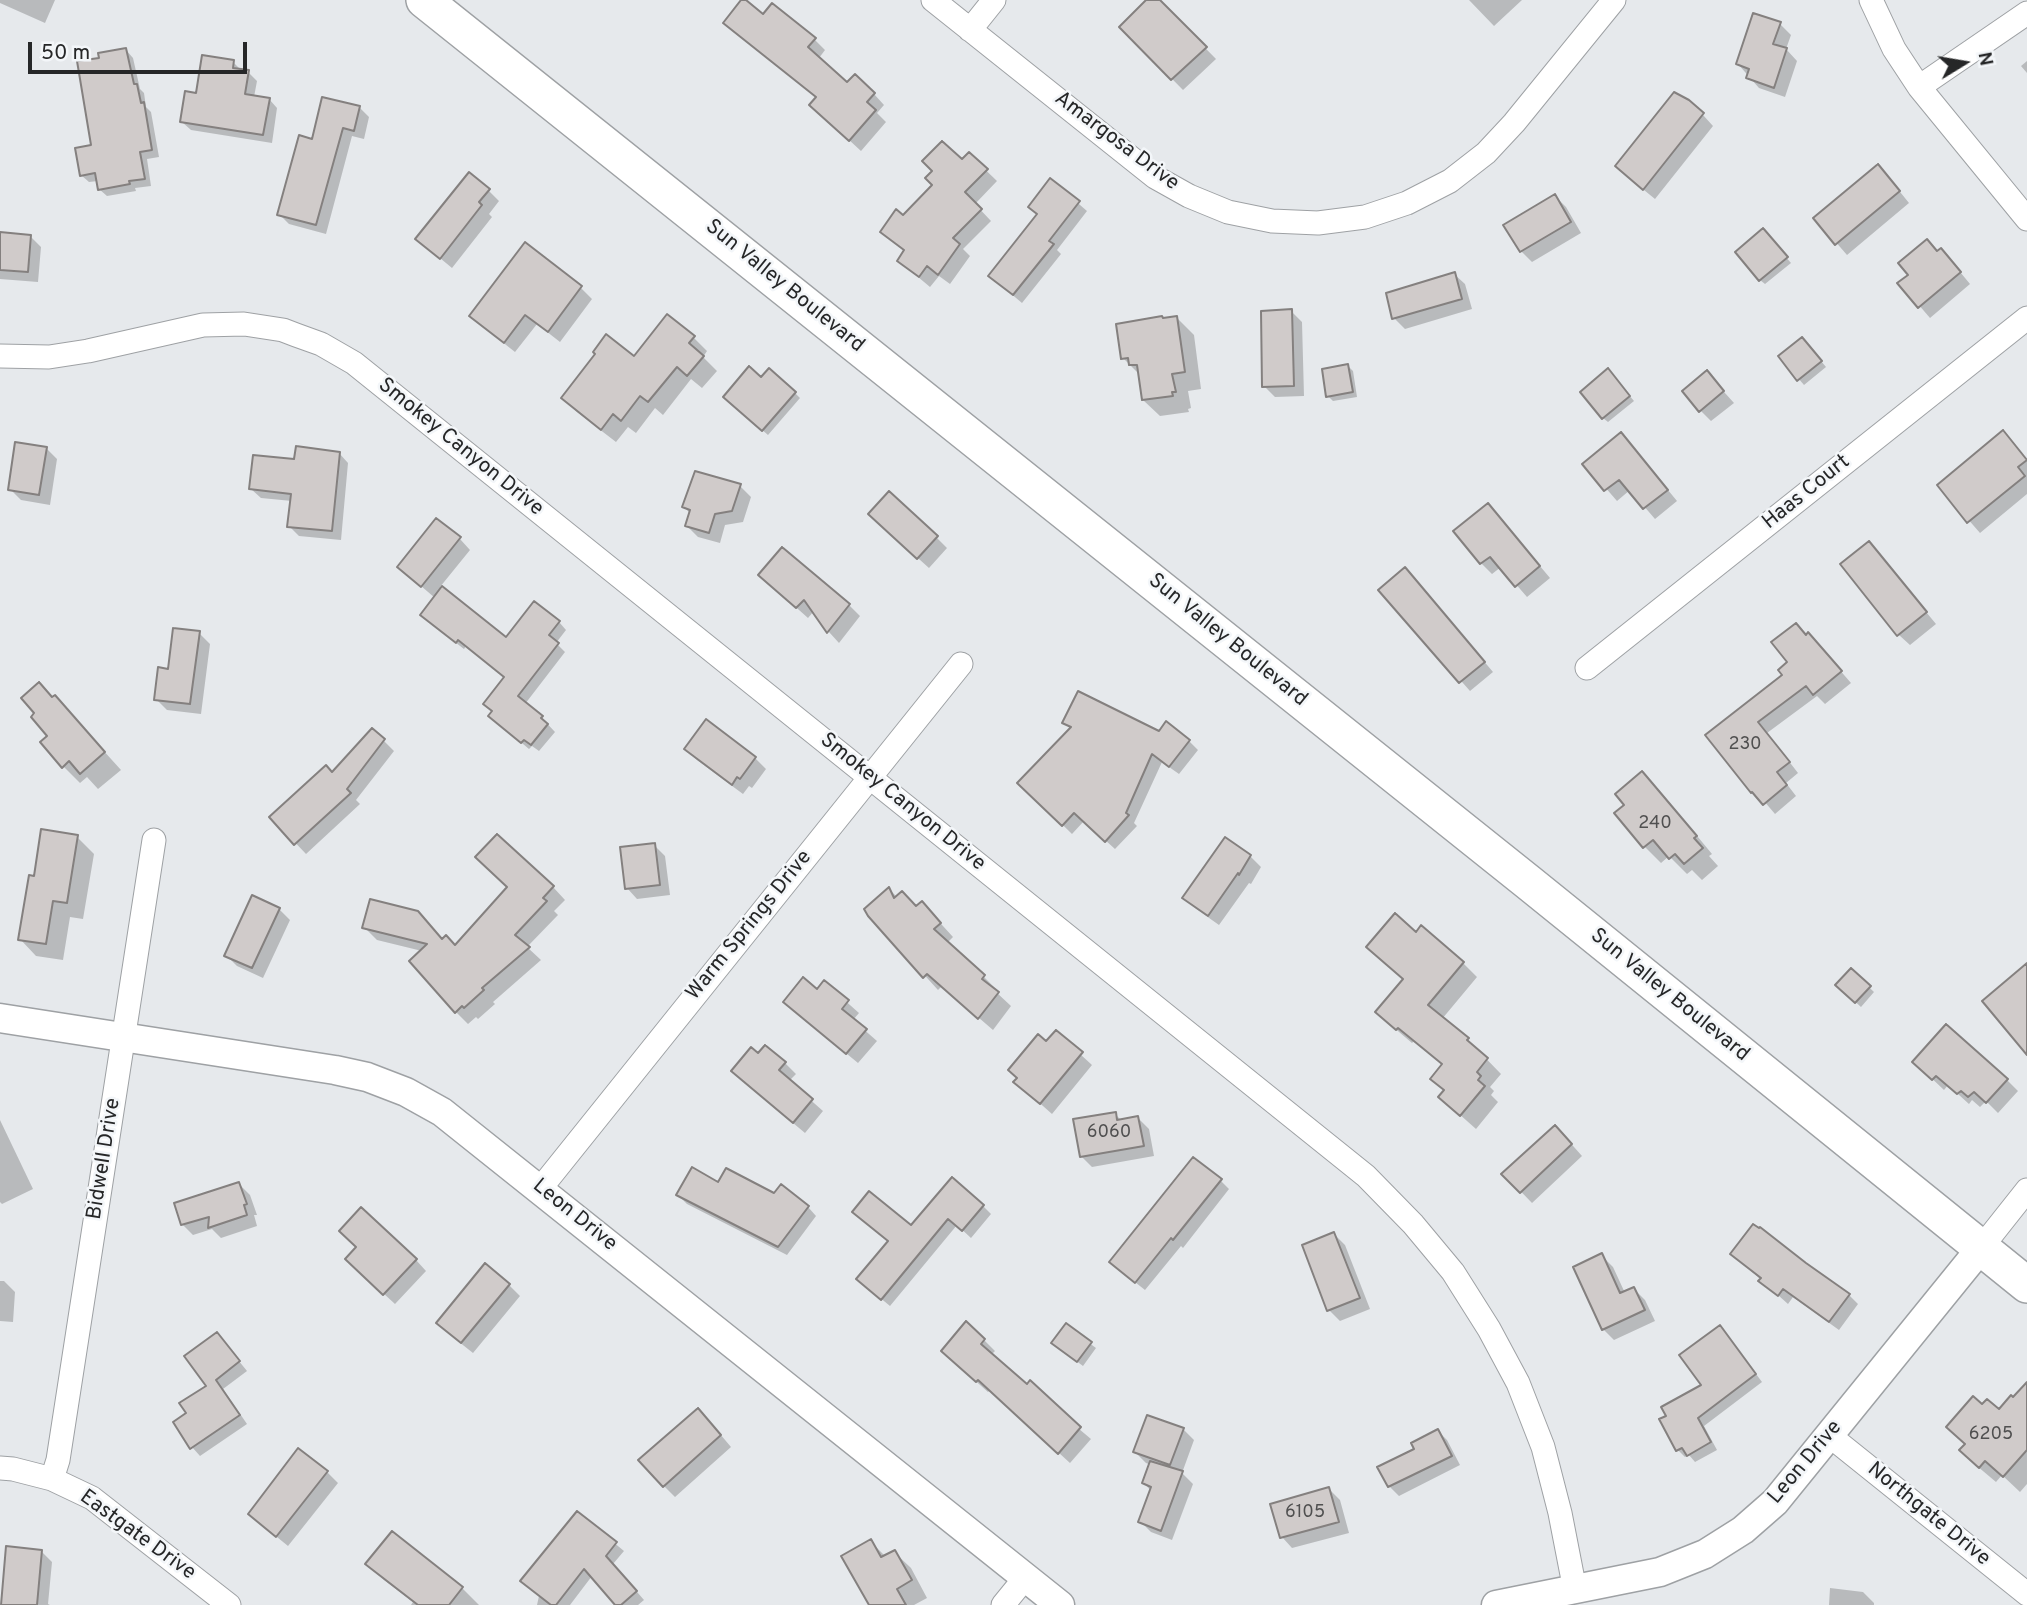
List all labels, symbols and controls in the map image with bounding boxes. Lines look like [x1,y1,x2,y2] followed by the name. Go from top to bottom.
[32,28,250,72] scale bar
[1929,28,1999,98] north arrow
[41,40,90,67] text: 50 m
[1972,50,1998,68] text: N
[1049,87,1183,197] street label: Amargosa Drive
[699,215,869,359] street label: Sun Valley Boulevard
[372,373,548,523] street label: Smokey Canyon Drive
[1758,450,1856,536] street label: Haas Court
[1142,569,1312,713] street label: Sun Valley Boulevard
[814,728,990,878] street label: Smokey Canyon Drive
[1728,734,1762,756] house number: 230
[1638,813,1672,835] house number: 240
[682,846,818,1006] street label: Warm Springs Drive
[1584,924,1754,1068] street label: Sun Valley Boulevard
[83,1096,127,1222] street label: Bidwell Drive
[1087,1122,1131,1144] house number: 6060
[527,1174,621,1258] street label: Leon Drive
[1764,1416,1848,1510] street label: Leon Drive
[1969,1424,2013,1446] house number: 6205
[1861,1458,1995,1572] street label: Northgate Drive
[74,1485,200,1587] street label: Eastgate Drive
[1285,1502,1325,1524] house number: 6105

